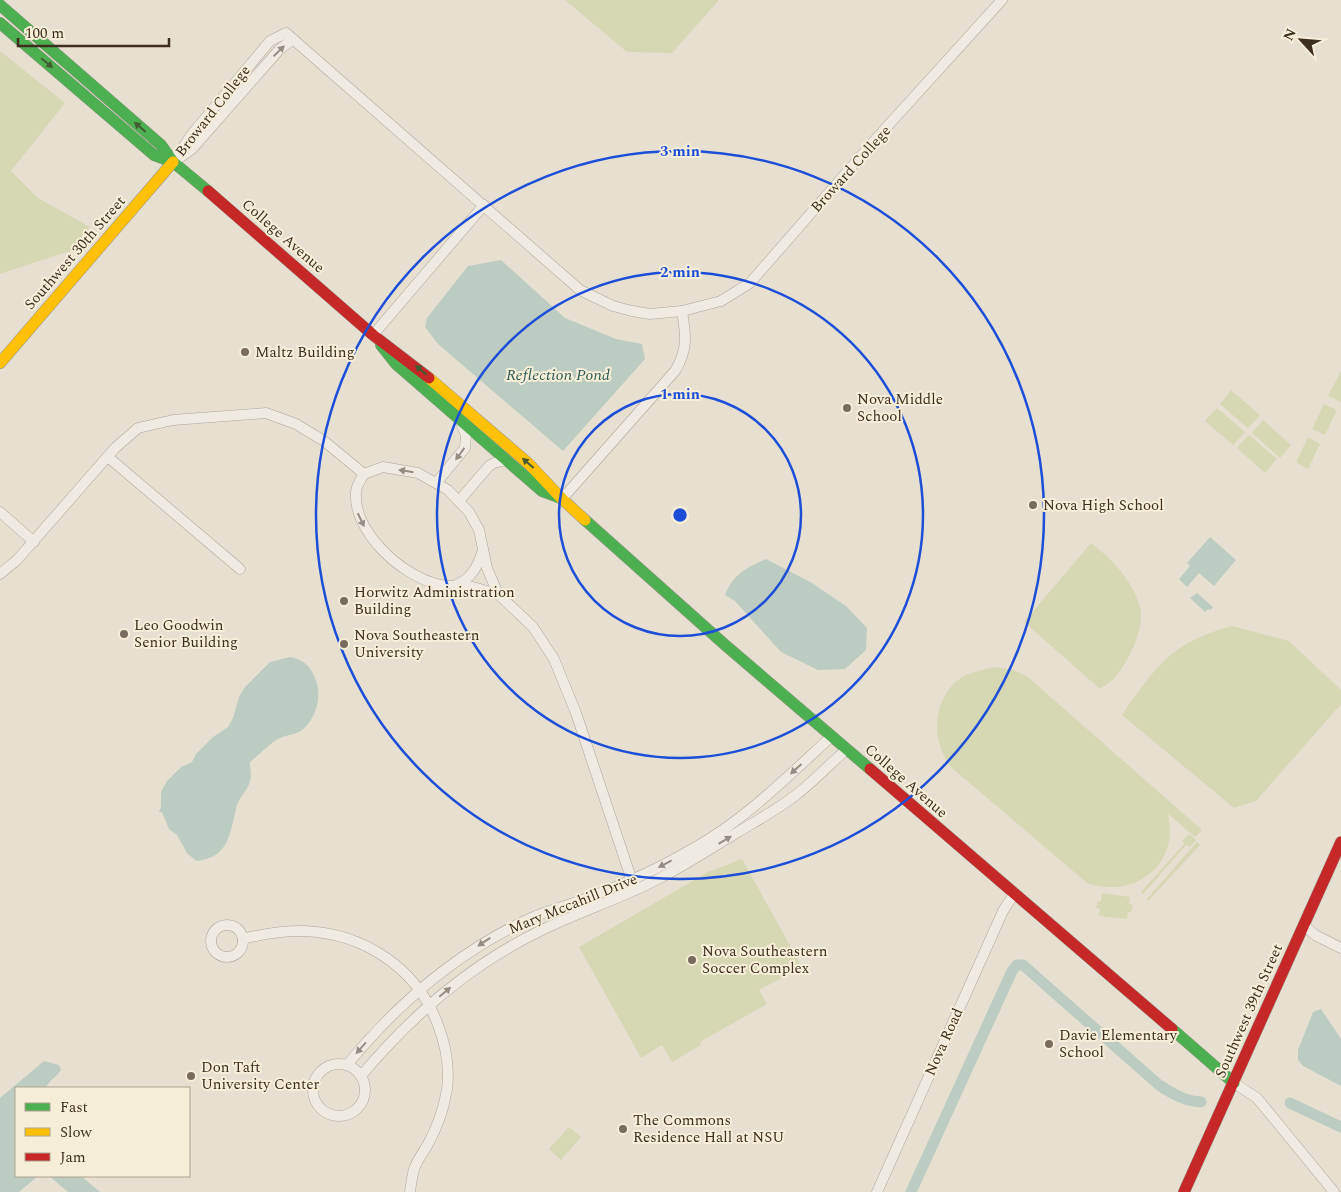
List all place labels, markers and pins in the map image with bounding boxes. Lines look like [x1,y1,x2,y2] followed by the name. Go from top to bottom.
[255,341,355,364] place label: Maltz Building
[239,346,251,358] marker: Maltz Building
[857,388,943,428] place label: Nova Middle School
[841,402,853,414] marker: Nova Middle School
[1043,494,1164,517] place label: Nova High School
[1027,499,1039,511] marker: Nova High School
[671,506,689,524] centre of rings
[354,581,515,621] place label: Horwitz Administration Building
[338,595,350,607] marker: Horwitz Administration Building
[134,614,238,654] place label: Leo Goodwin Senior Building
[354,624,480,664] place label: Nova Southeastern University
[118,628,130,640] marker: Leo Goodwin Senior Building
[338,638,350,650] marker: Nova Southeastern University
[702,940,828,980] place label: Nova Southeastern Soccer Complex
[686,954,698,966] marker: Nova Southeastern Soccer Complex
[1059,1024,1178,1064] place label: Davie Elementary School
[1043,1038,1055,1050] marker: Davie Elementary School
[201,1056,319,1096] place label: Don Taft University Center
[185,1070,197,1082] marker: Don Taft University Center
[633,1109,784,1149] place label: The Commons Residence Hall at NSU
[617,1123,629,1135] marker: The Commons Residence Hall at NSU

